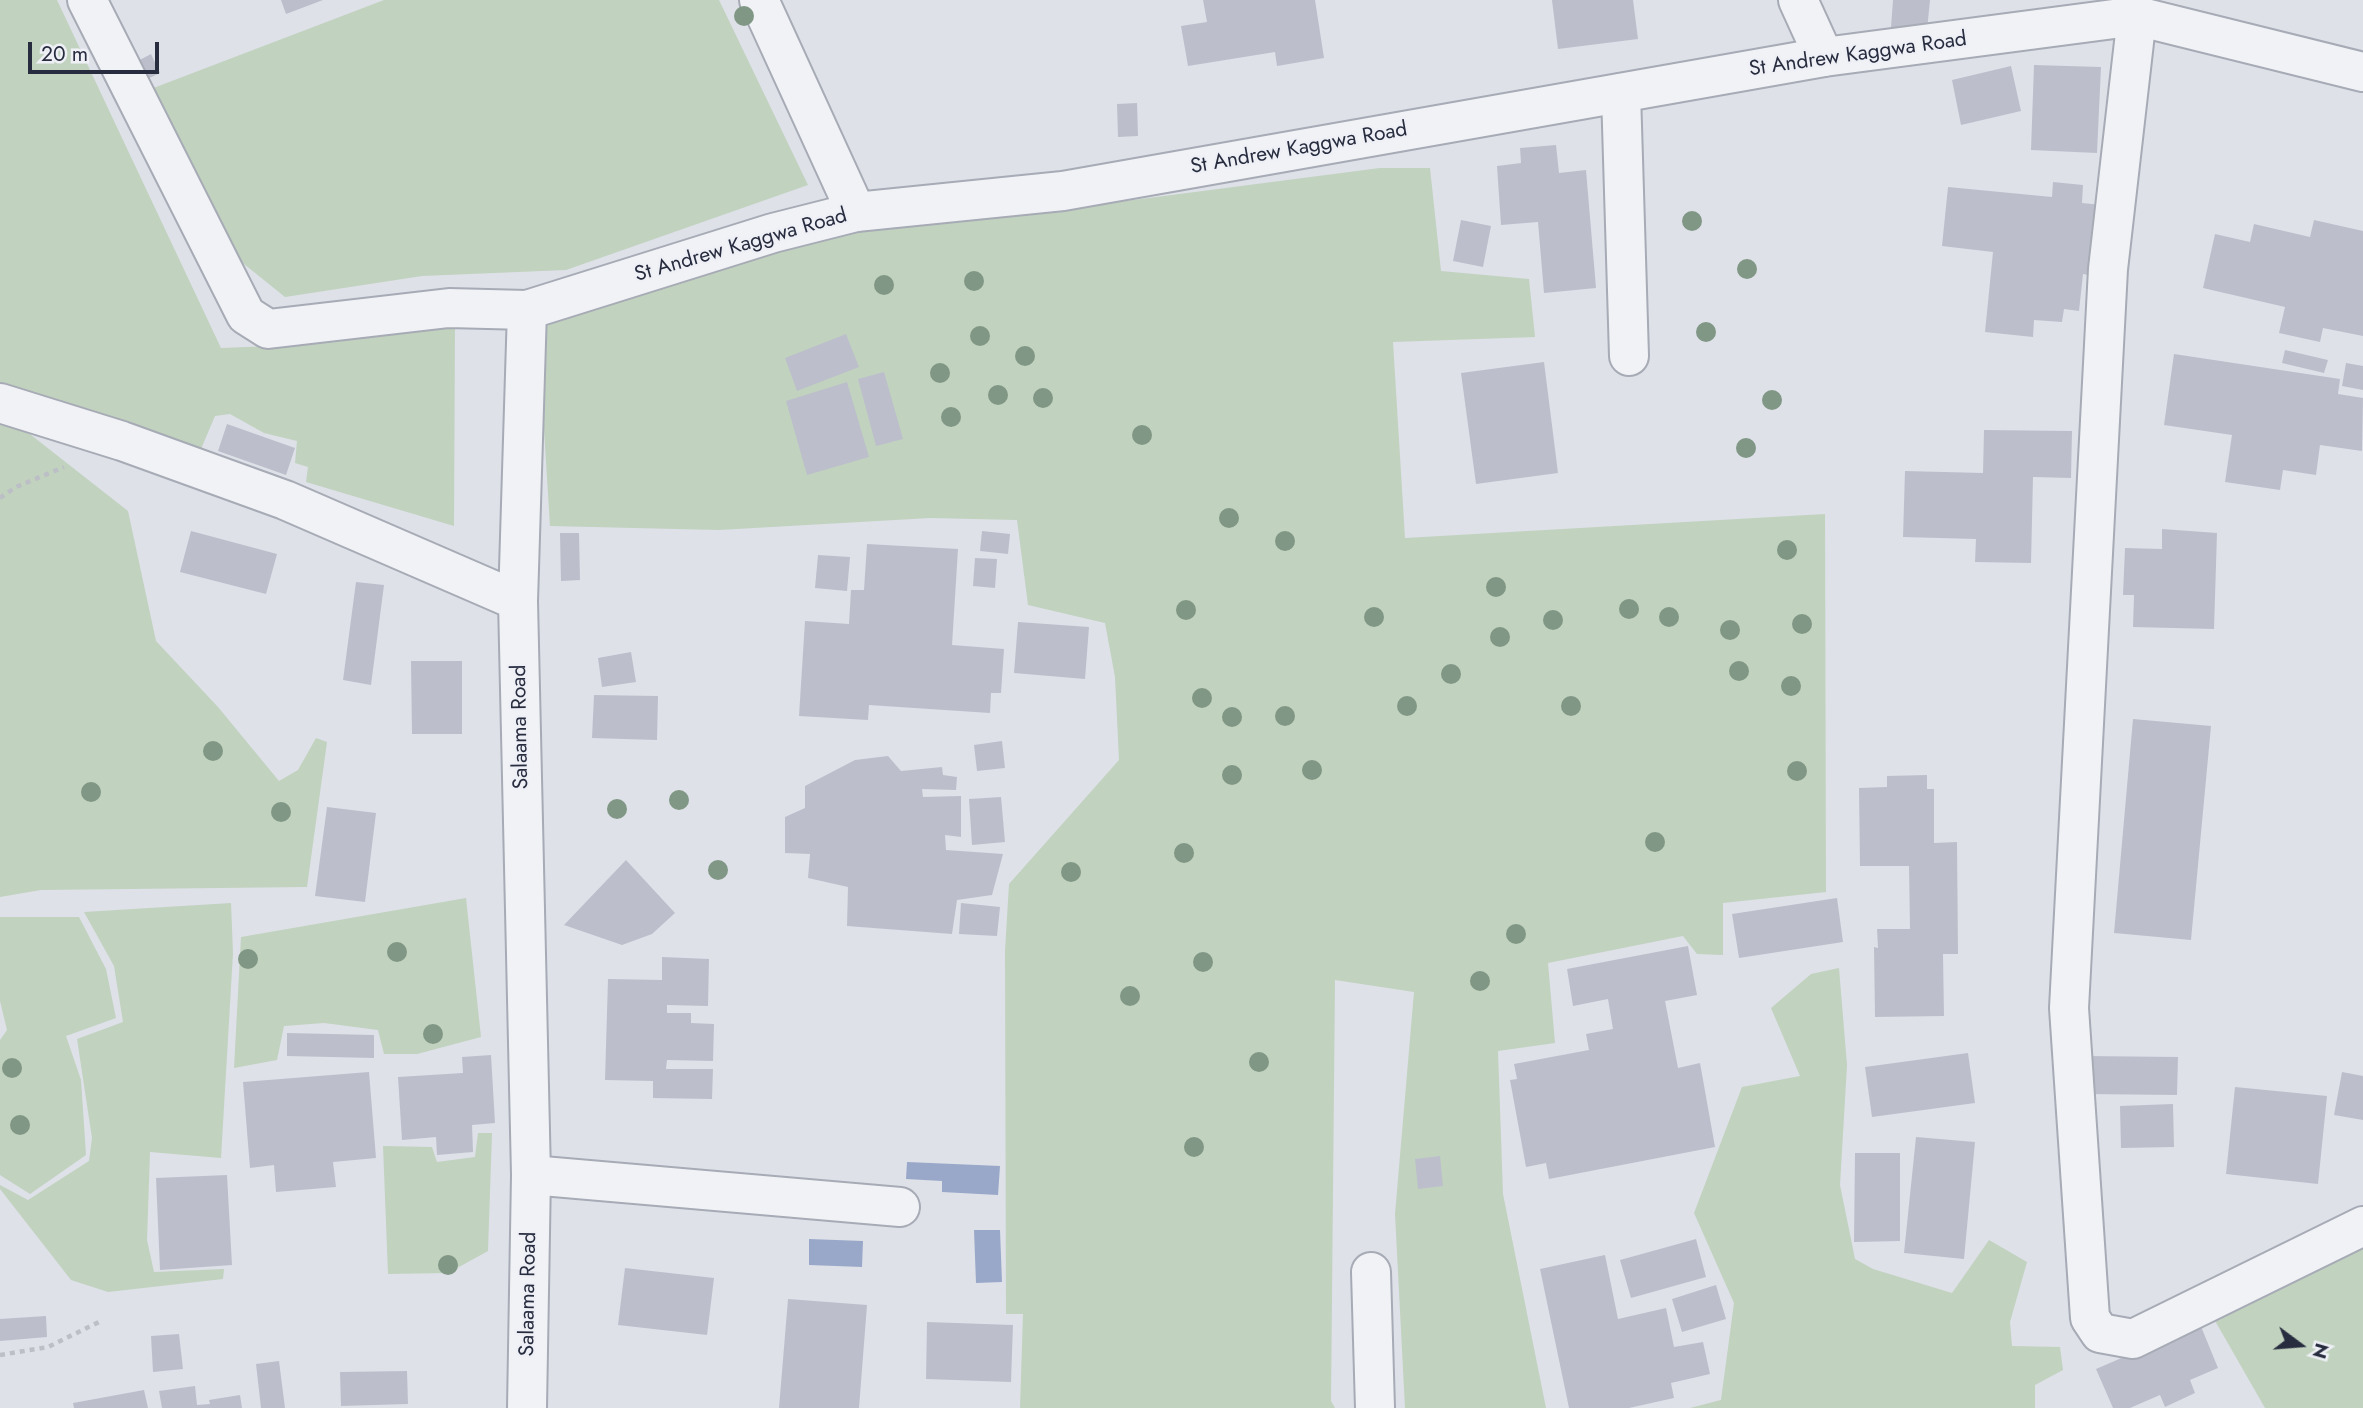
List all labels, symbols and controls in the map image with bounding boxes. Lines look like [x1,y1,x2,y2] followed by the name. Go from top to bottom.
[1748,27,1968,83] street label: St Andrew Kaggwa Road
[32,28,163,72] scale bar
[41,39,88,69] text: 20 m
[1189,118,1409,180] street label: St Andrew Kaggwa Road
[632,204,850,288] street label: St Andrew Kaggwa Road
[507,664,535,790] street label: Salaama Road
[515,1231,543,1357] street label: Salaama Road
[2265,1310,2335,1380] north arrow
[2306,1340,2336,1362] text: N

